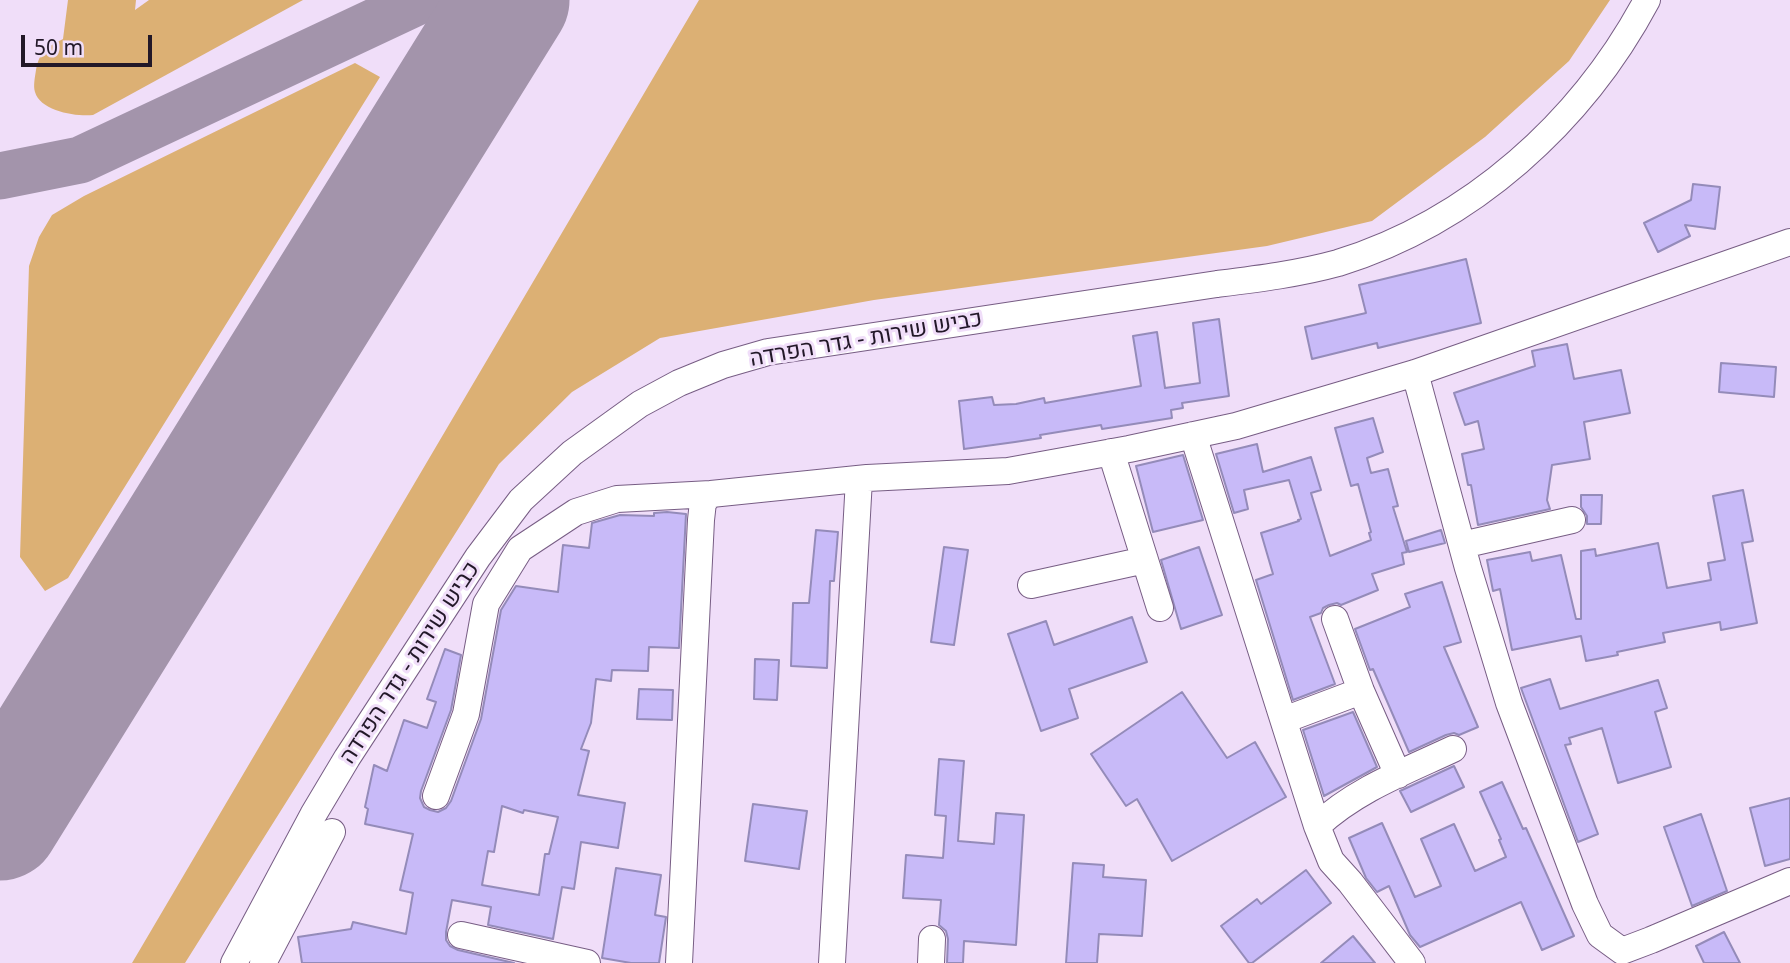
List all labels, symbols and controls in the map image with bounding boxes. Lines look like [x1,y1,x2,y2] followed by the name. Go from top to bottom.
[24,21,156,65] scale bar
[34,33,83,61] text: 50 m
[748,305,984,373] street label: כביש שירות - גדר הפרדה
[334,557,486,769] street label: כביש שירות - גדר הפרדה

